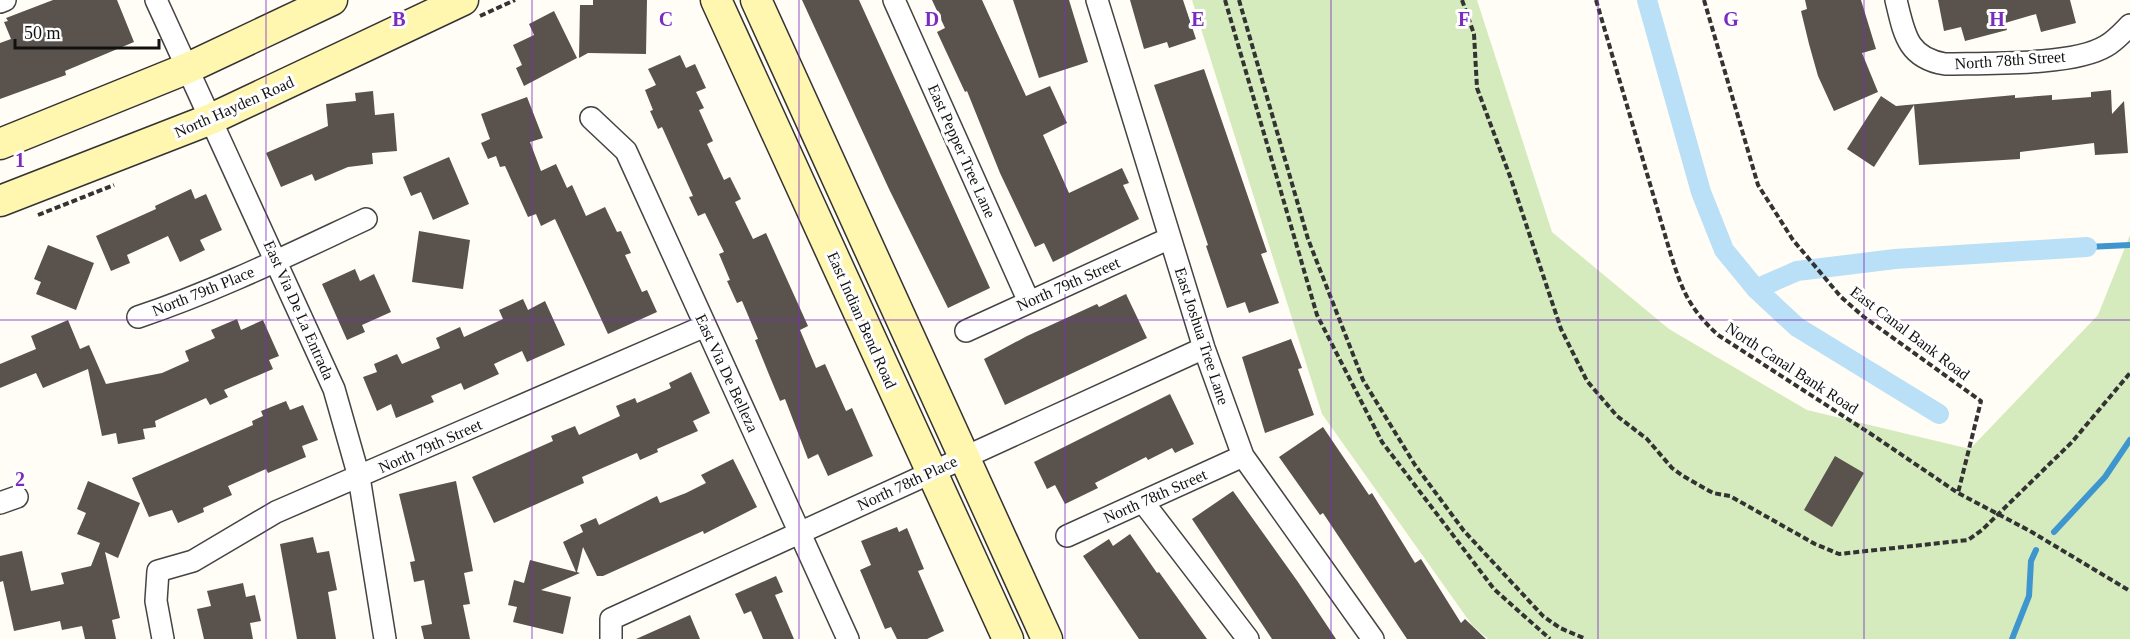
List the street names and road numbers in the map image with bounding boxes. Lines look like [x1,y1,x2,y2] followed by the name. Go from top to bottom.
[1954,48,2067,72] street label: North 78th Street
[172,73,297,142] street label: North Hayden Road
[924,82,999,221] street label: East Pepper Tree Lane
[261,238,337,382] street label: East Via De La Entrada
[824,249,900,391] street label: East Indian Bend Road
[1014,253,1123,314] street label: North 79th Street
[150,263,256,319] street label: North 79th Place
[1172,265,1232,407] street label: East Joshua Tree Lane
[1847,283,1973,383] street label: East Canal Bank Road
[692,311,762,435] street label: East Via De Belleza
[1723,319,1861,417] street label: North Canal Bank Road
[376,415,485,476] street label: North 79th Street
[854,452,960,514] street label: North 78th Place
[1101,465,1210,526] street label: North 78th Street

